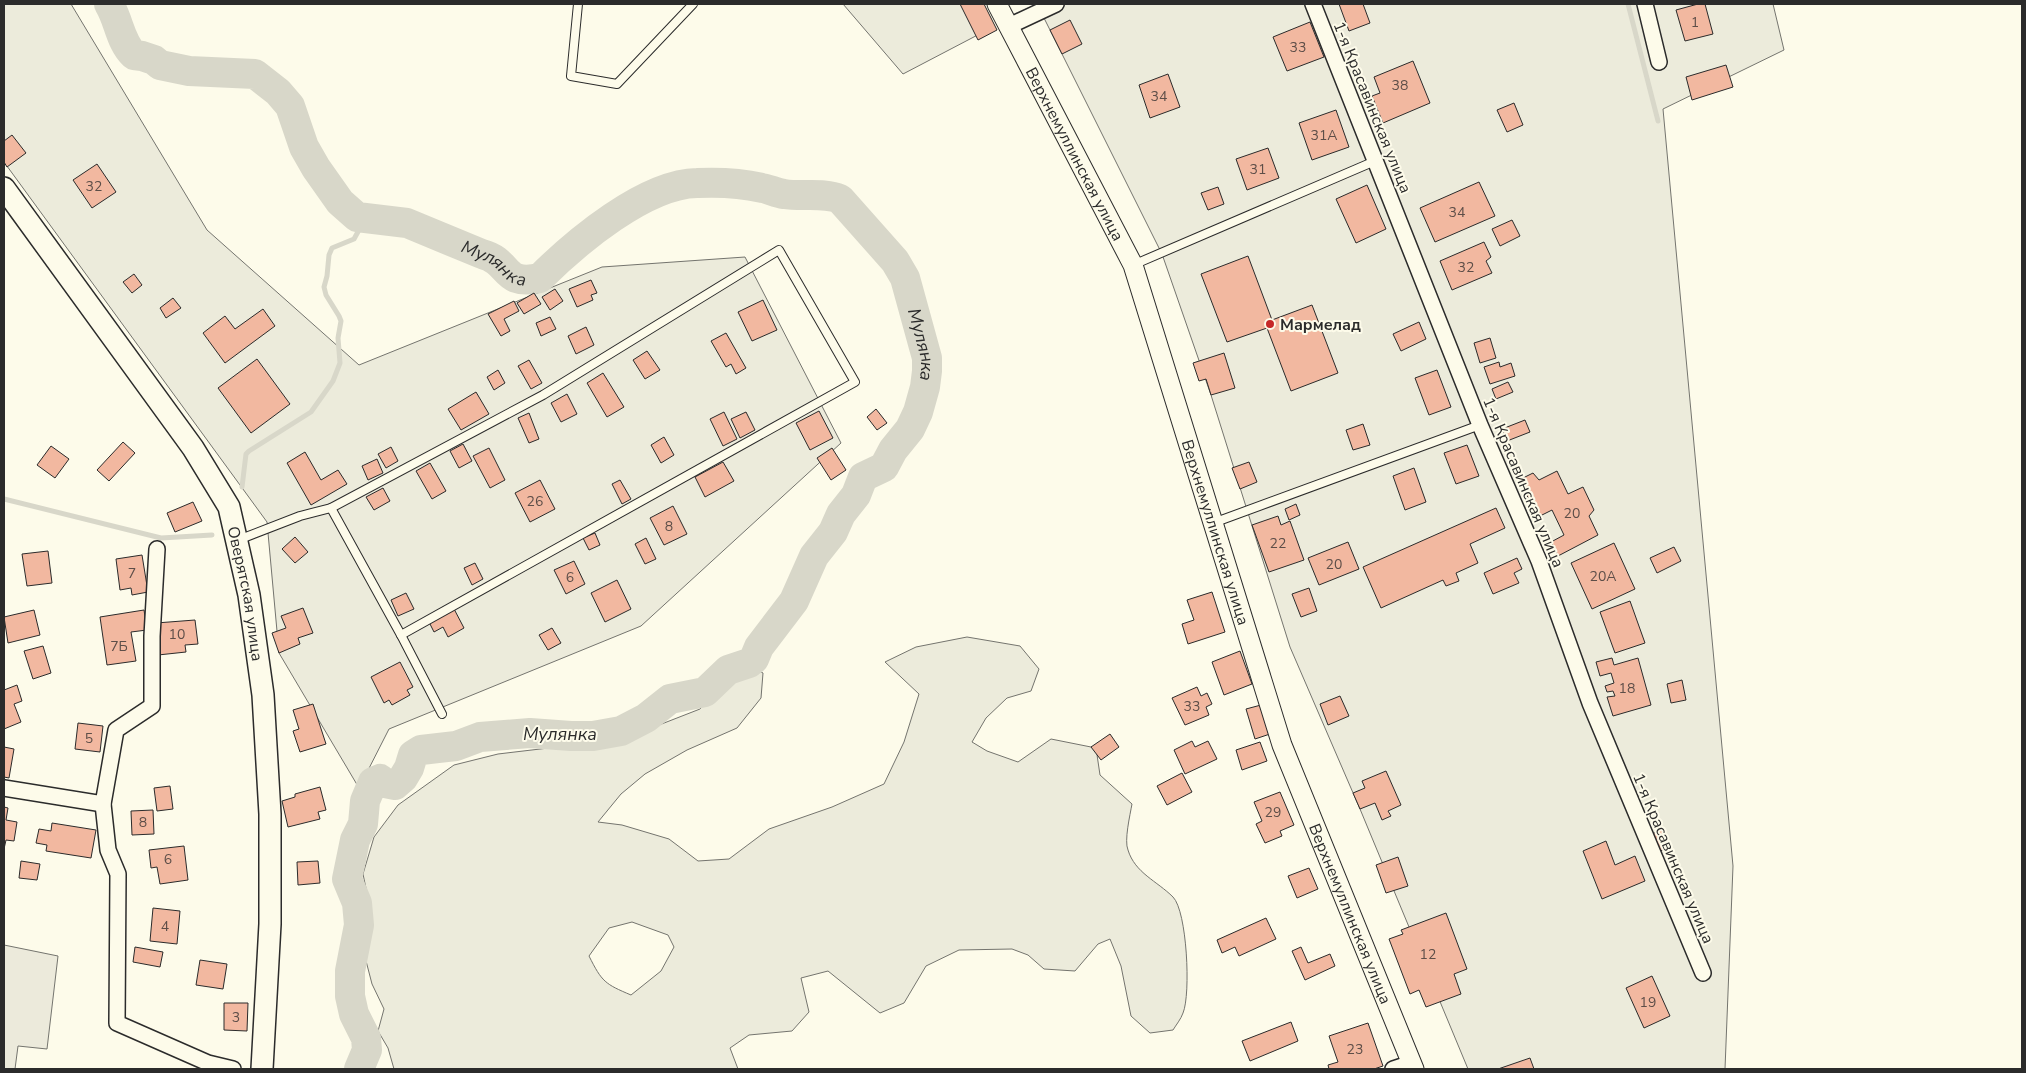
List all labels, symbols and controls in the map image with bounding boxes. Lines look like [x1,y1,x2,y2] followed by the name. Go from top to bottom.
[1691,13,1699,32] house number: 1
[1328,18,1417,196] street label: 1-я Красавинская улица
[1290,38,1306,57] house number: 33
[1020,64,1129,245] street label: Верхнемуллинская улица
[1392,76,1408,95] house number: 38
[1151,87,1167,106] house number: 34
[1310,126,1338,145] house number: 31А
[1250,160,1266,179] house number: 31
[86,177,102,196] house number: 32
[1449,203,1465,222] house number: 34
[458,235,528,292] water label: Мулянка
[1458,258,1474,277] house number: 32
[902,306,940,382] water label: Мулянка
[1280,314,1361,336] place label: Мармелад
[1264,318,1276,330] marker: Мармелад
[1477,394,1569,571] street label: 1-я Красавинская улица
[1176,437,1254,628] street label: Верхнемуллинская улица
[527,492,543,511] house number: 26
[1564,504,1580,523] house number: 20
[665,517,673,536] house number: 8
[222,524,268,663] street label: Оверятская улица
[1270,534,1286,553] house number: 22
[1326,555,1342,574] house number: 20
[128,564,136,583] house number: 7
[1589,567,1617,586] house number: 20А
[566,568,574,587] house number: 6
[169,625,185,644] house number: 10
[110,637,128,656] house number: 7Б
[1619,679,1635,698] house number: 18
[1184,697,1200,716] house number: 33
[523,722,597,746] water label: Мулянка
[85,729,93,748] house number: 5
[1627,770,1719,947] street label: 1-я Красавинская улица
[1265,803,1281,822] house number: 29
[139,813,147,832] house number: 8
[1303,820,1396,1008] street label: Верхнемуллинская улица
[164,850,172,869] house number: 6
[161,917,169,936] house number: 4
[1420,945,1436,964] house number: 12
[1640,993,1656,1012] house number: 19
[232,1008,240,1027] house number: 3
[1347,1040,1363,1059] house number: 23

